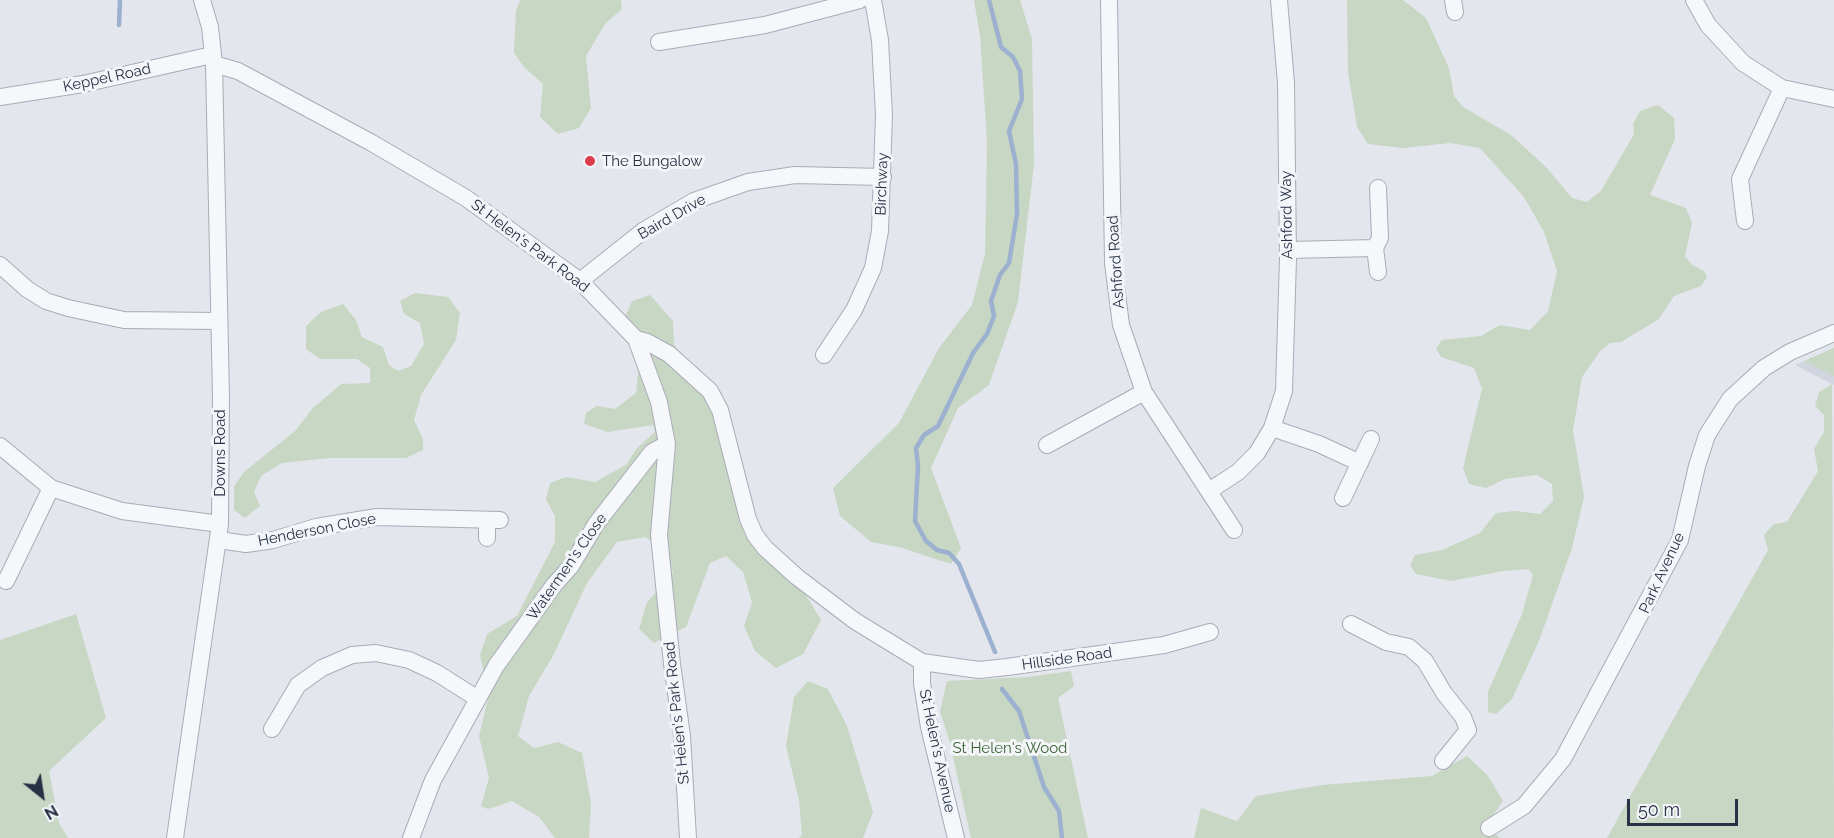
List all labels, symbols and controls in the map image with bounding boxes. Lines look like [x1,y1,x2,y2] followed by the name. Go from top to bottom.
[62,60,152,96] street label: Keppel Road
[602,152,703,170] place label: The Bungalow
[872,152,892,216] street label: Birchway
[583,154,597,168] marker: The Bungalow
[1277,170,1297,260] street label: Ashford Way
[635,190,709,244] street label: Baird Drive
[467,196,593,296] street label: St Helen's Park Road
[1104,215,1128,309] street label: Ashford Road
[211,409,229,497] street label: Downs Road
[256,510,378,550] street label: Henderson Close
[523,510,611,624] street label: Watermen's Close
[1635,530,1689,616] street label: Park Avenue
[661,641,693,785] street label: St Helen's Park Road
[1021,644,1113,674] street label: Hillside Road
[915,688,959,814] street label: St Helen's Avenue
[953,739,1067,757] park label: St Helen's Wood
[12,766,72,826] north arrow
[1630,787,1741,825] scale bar
[1638,799,1680,820] text: 50 m
[41,801,61,823] text: N

